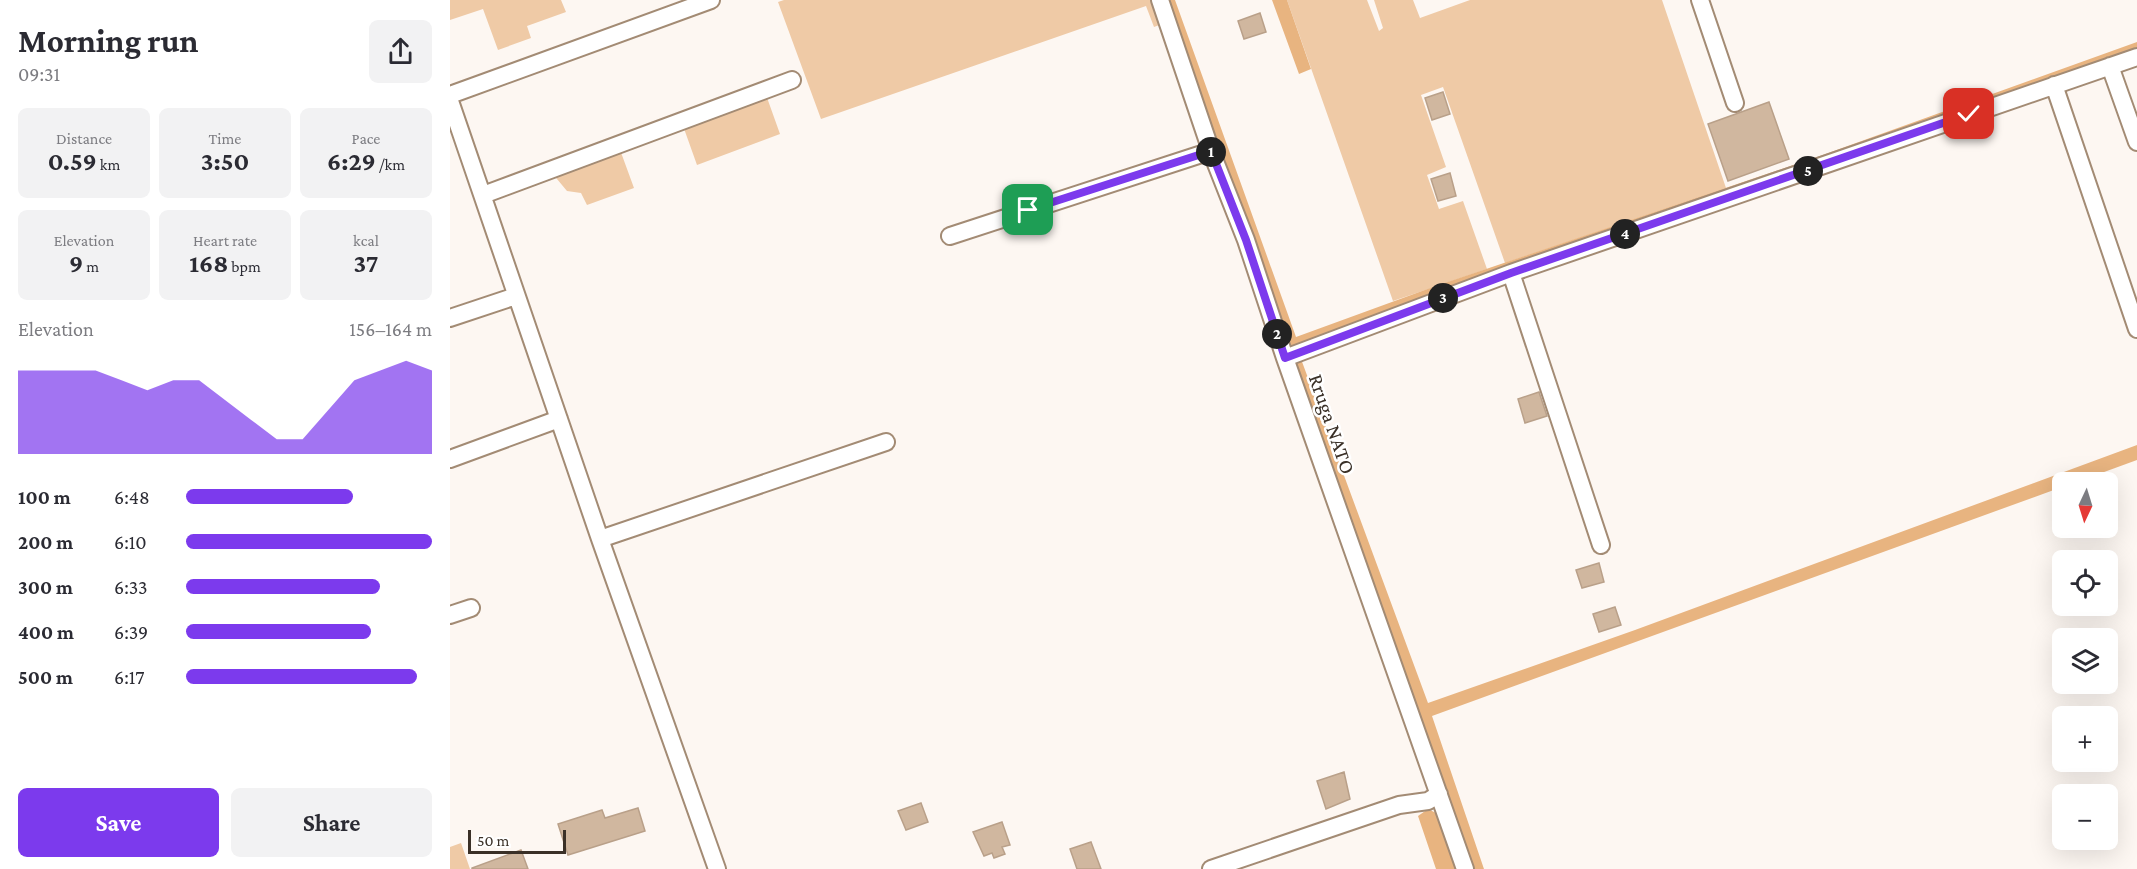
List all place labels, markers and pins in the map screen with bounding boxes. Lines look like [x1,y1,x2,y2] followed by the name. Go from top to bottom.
[1943,88,1994,139] pin
[1196,137,1226,167] pin: 1
[1793,156,1823,186] pin: 5
[1002,184,1053,235] pin
[1610,219,1640,249] pin: 4
[1428,283,1458,313] pin: 3
[1262,319,1292,349] pin: 2

